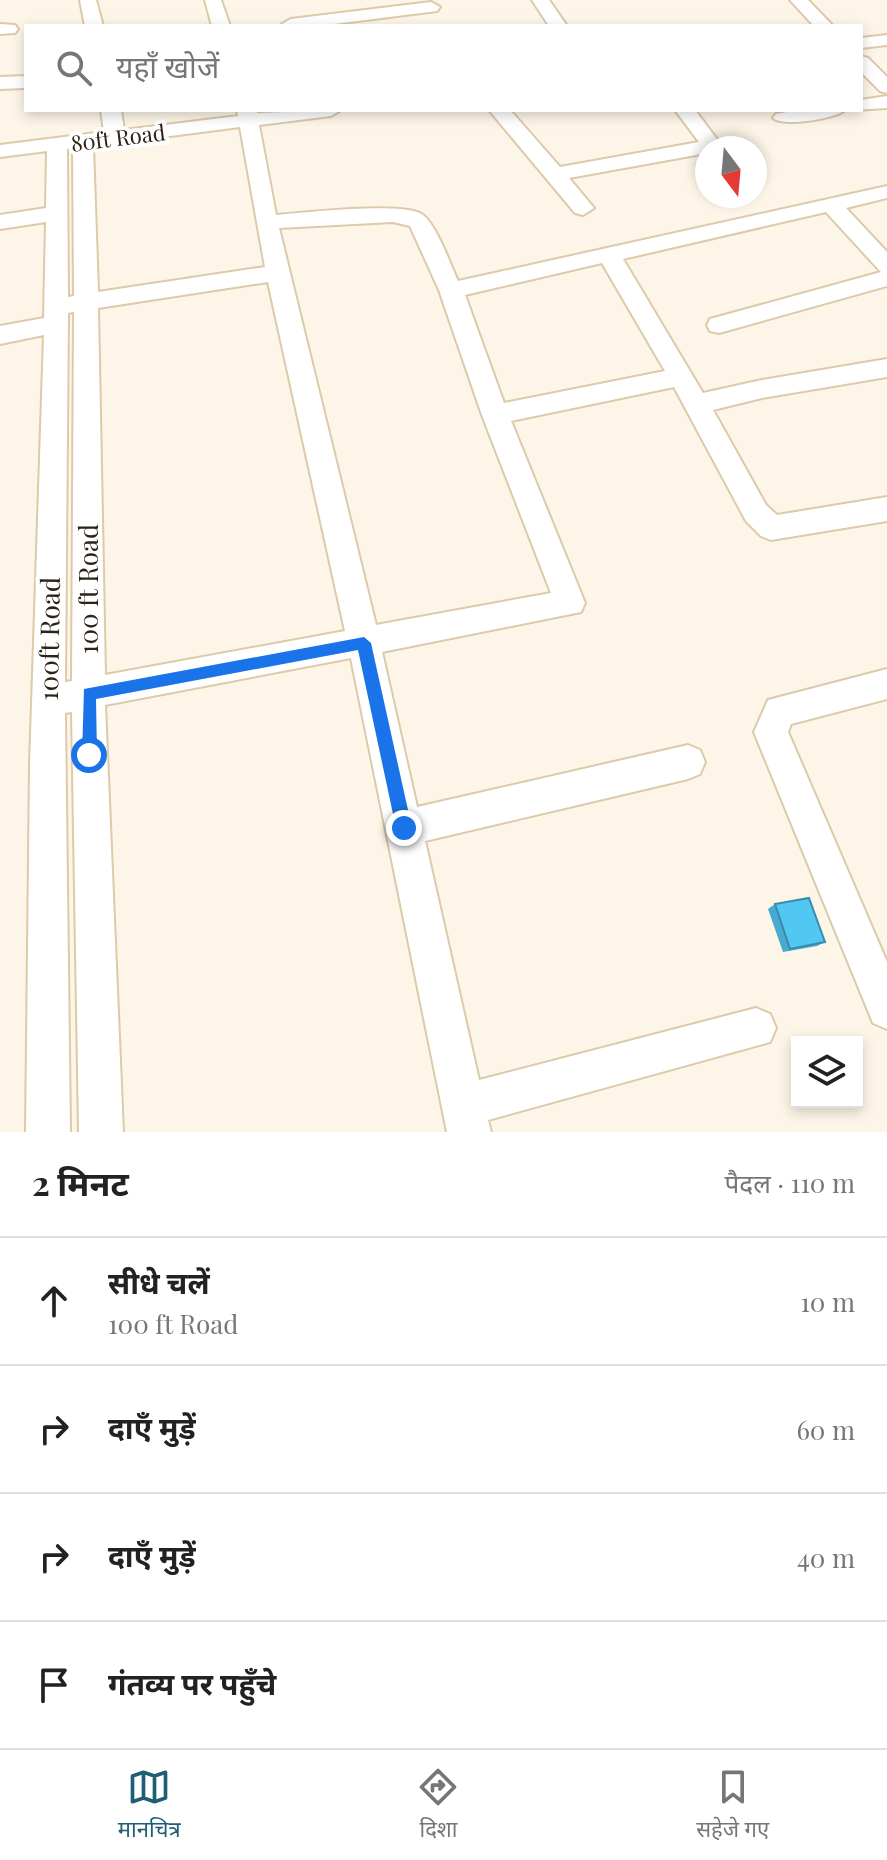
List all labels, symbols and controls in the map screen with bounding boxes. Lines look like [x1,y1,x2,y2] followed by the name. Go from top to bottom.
[24,24,863,112] search box
[52,46,96,90] icon: search
[116,46,219,86] text: यहाँ खोजें
[69,116,167,158] street label: 80ft Road
[695,136,767,208] north arrow
[70,524,105,654] street label: 100 ft Road
[30,577,67,701] street label: 100ft Road
[71,737,107,773] route start
[386,810,422,846] route end
[791,1036,863,1108] map controls
[791,1036,863,1108] button: layers
[32,1159,129,1205] text: 2 मिनट
[725,1165,855,1200] text: पैदल · 110 m
[108,1262,210,1302] text: सीधे चलें
[32,1279,76,1323] icon: ahead
[800,1284,855,1319] text: 10 m
[108,1306,238,1341] text: 100 ft Road
[32,1407,76,1451] icon: right
[108,1407,196,1447] text: दाएँ मुड़ें
[796,1412,855,1447] text: 60 m
[32,1535,76,1579] icon: right
[108,1535,196,1575] text: दाएँ मुड़ें
[797,1540,855,1575] text: 40 m
[32,1663,76,1707] icon: arrive
[108,1663,276,1703] text: गंतव्य पर पहुँचे
[118,1765,181,1846] tab: मानचित्र
[416,1765,460,1846] tab: दिशा
[696,1765,769,1846] tab: सहेजे गए

